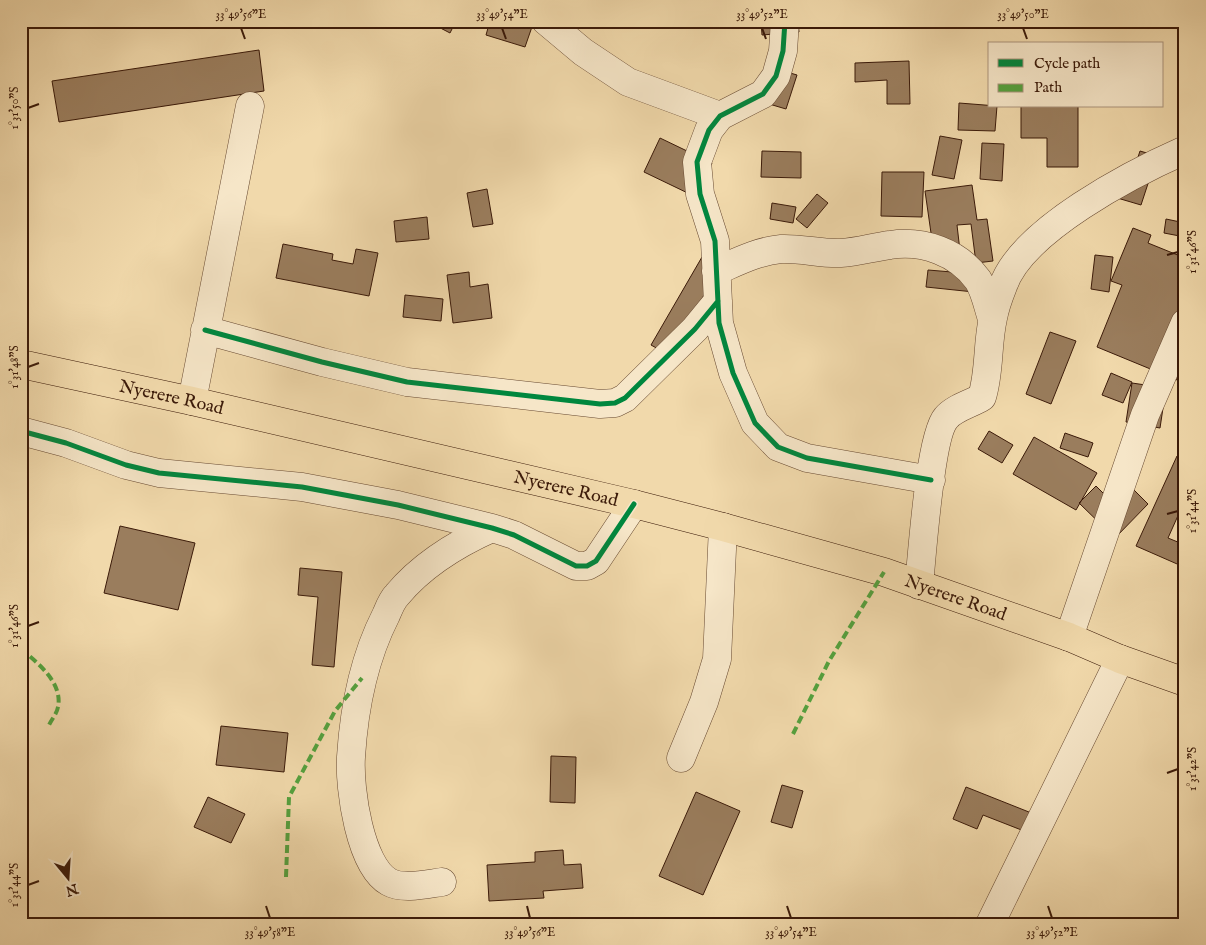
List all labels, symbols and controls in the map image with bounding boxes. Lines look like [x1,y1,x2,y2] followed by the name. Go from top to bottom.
[216,7,266,22] text: 33°49'56"E
[476,7,528,22] text: 33°49'54"E
[736,7,788,22] text: 33°49'52"E
[997,7,1049,22] text: 33°49'50"E
[988,42,1164,108] legend
[1034,54,1100,73] text: Cycle path
[1034,78,1062,97] text: Path
[7,87,22,129] text: 1°31'50"S
[1185,230,1200,274] text: 1°31'46"S
[7,345,22,389] text: 1°31'48"S
[117,376,226,421] street label: Nyerere Road
[511,466,621,513] street label: Nyerere Road
[1185,489,1200,533] text: 1°31'44"S
[901,570,1010,627] street label: Nyerere Road
[7,604,22,648] text: 1°31'46"S
[1185,747,1200,791] text: 1°31'42"S
[42,852,92,902] north arrow
[7,863,22,907] text: 1°31'44"S
[63,879,81,900] text: N
[245,925,295,940] text: 33°49'58"E
[505,925,555,940] text: 33°49'56"E
[765,925,817,940] text: 33°49'54"E
[1026,925,1078,940] text: 33°49'52"E

